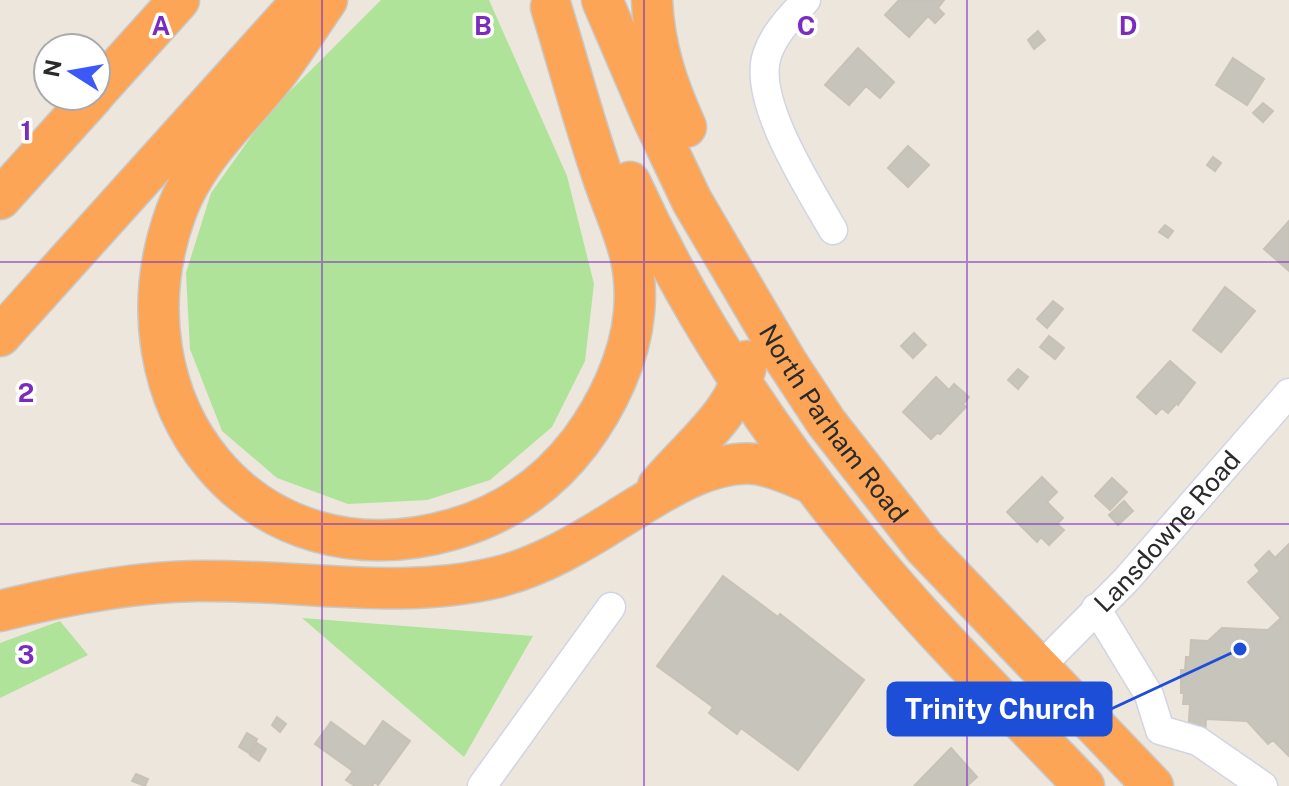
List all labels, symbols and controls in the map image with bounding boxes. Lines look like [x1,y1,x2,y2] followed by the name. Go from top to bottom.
[152,10,171,41] text: A
[474,10,492,41] text: B
[797,10,815,41] text: C
[1119,10,1137,41] text: D
[32,32,112,112] north arrow
[38,57,67,79] text: N
[20,115,32,146] text: 1
[753,319,915,528] street label: North Parham Road
[18,377,34,408] text: 2
[1087,444,1246,618] street label: Lansdowne Road
[17,639,35,670] text: 3
[888,683,1111,735] callout: Trinity Church
[905,692,1095,725] text: Trinity Church

